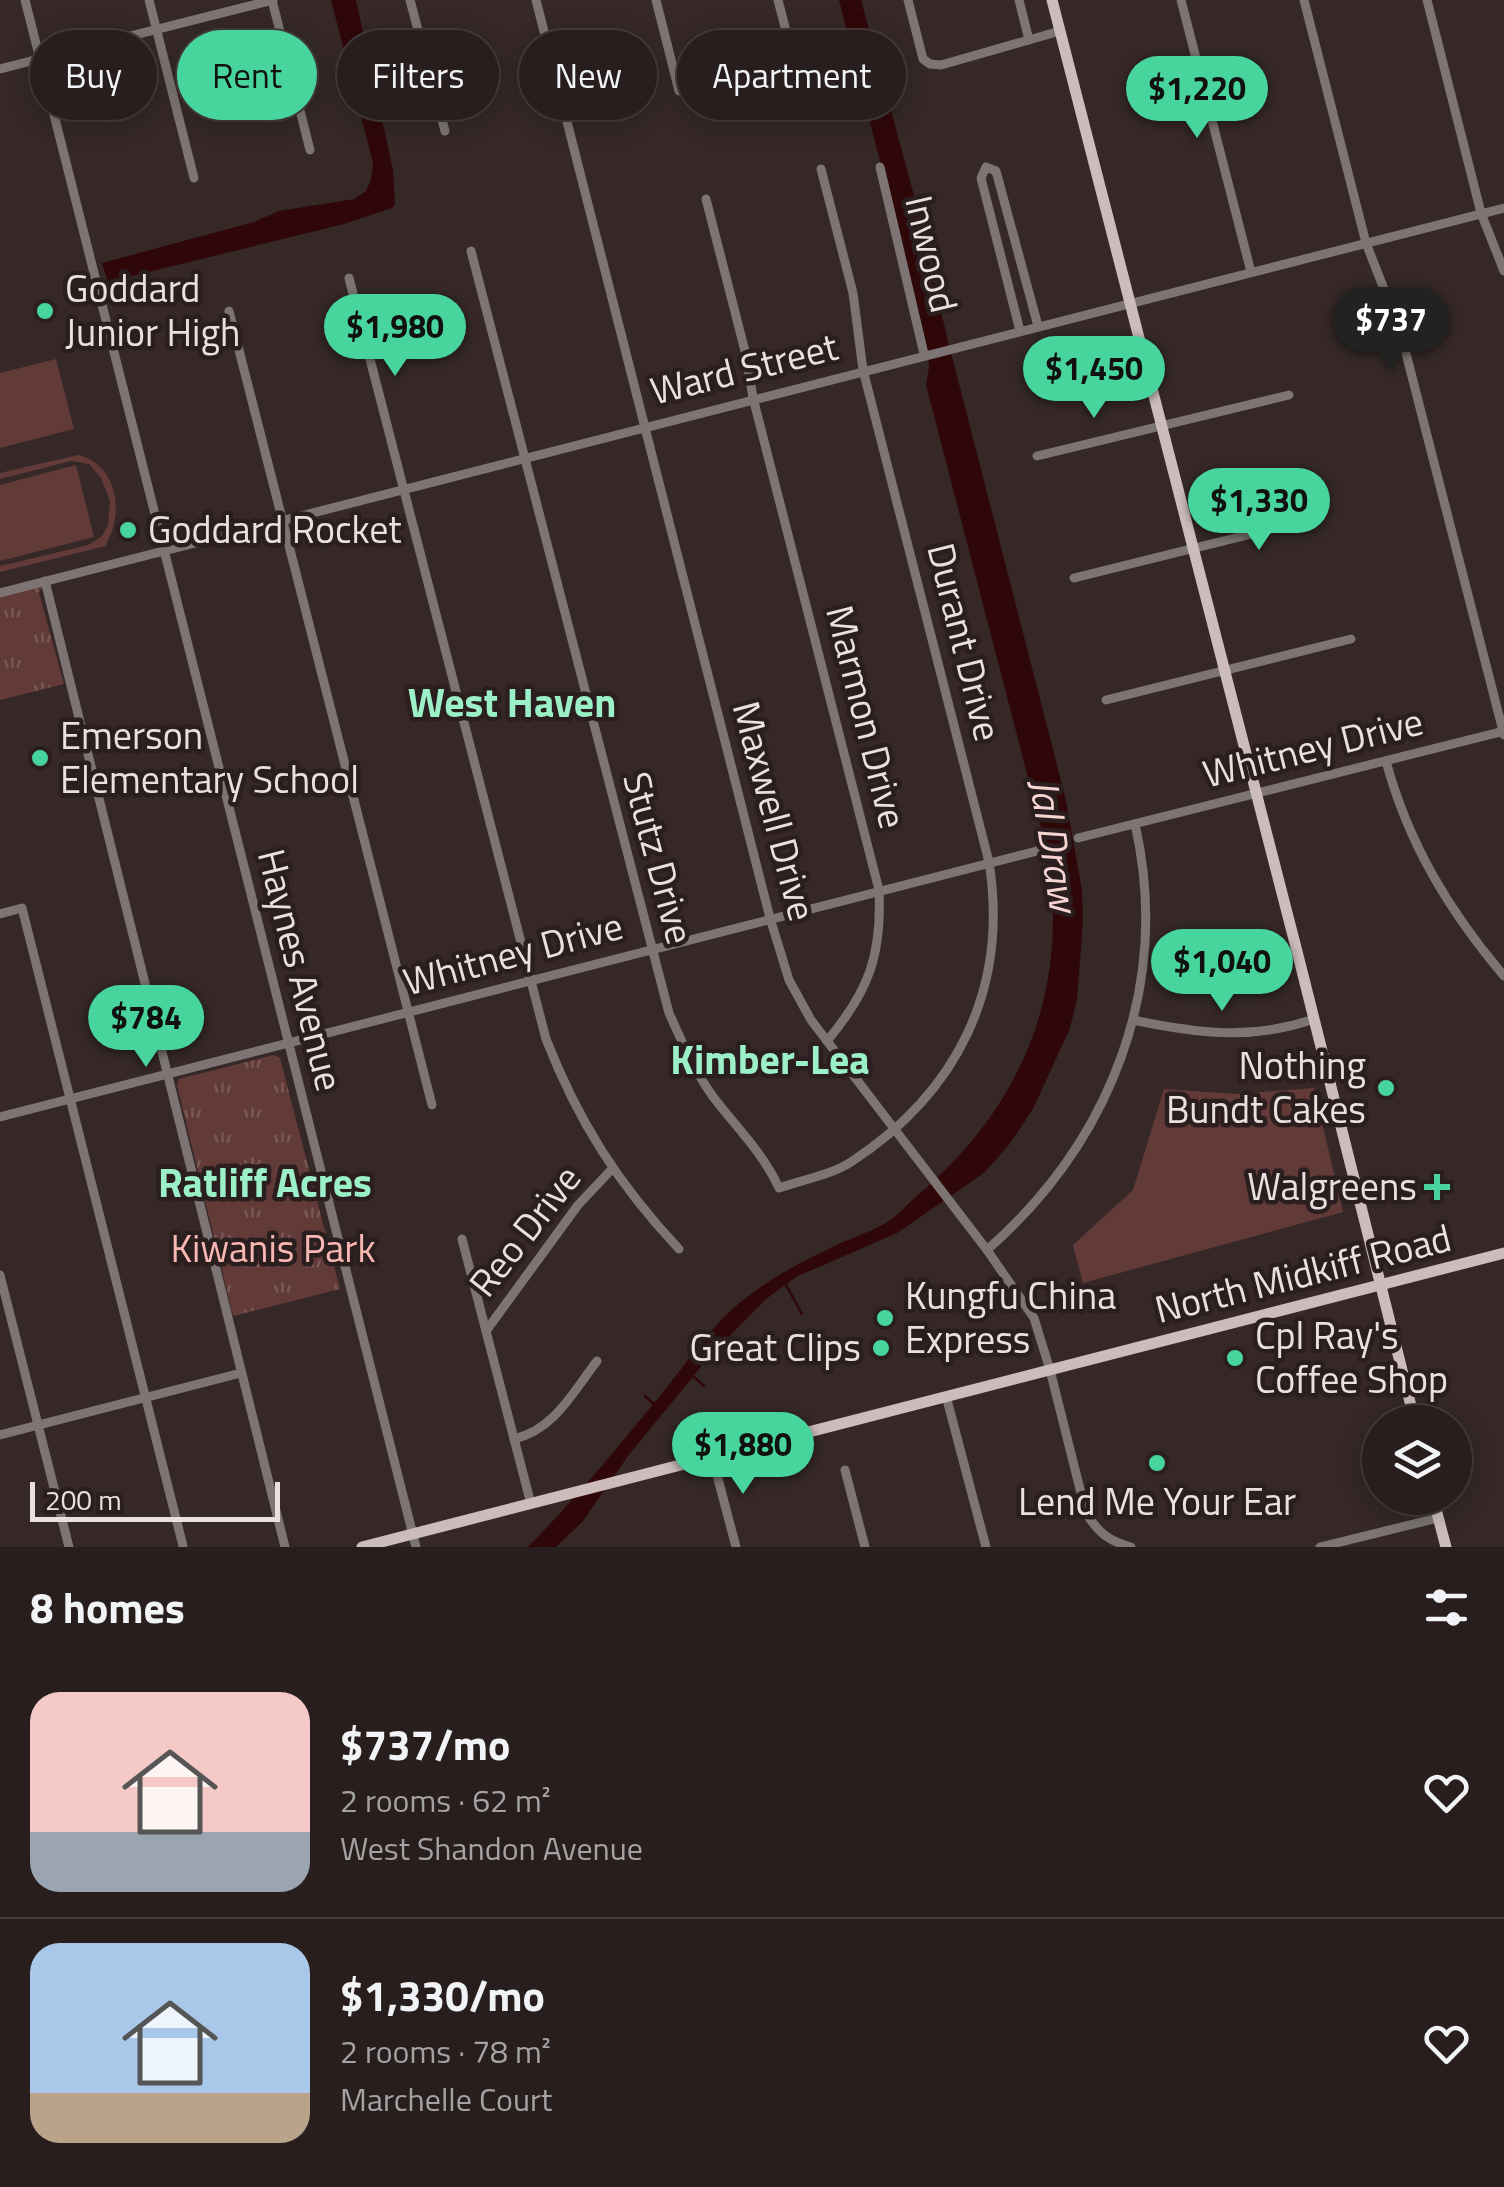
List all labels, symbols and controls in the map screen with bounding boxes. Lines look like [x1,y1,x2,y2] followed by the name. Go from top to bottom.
[30,30,157,120] chip: Buy
[177,30,317,120] chip: Rent
[337,30,499,120] chip: Filters
[519,30,657,120] chip: New
[677,30,906,120] chip: Apartment
[1116,56,1278,141] pin: $1,220
[1148,64,1246,112] text: $1,220
[890,189,974,318] street label: Inwood
[65,259,240,361] place label: Goddard Junior High
[1332,287,1450,372] pin: $737
[314,294,476,379] pin: $1,980
[1355,295,1427,343] text: $737
[34,300,56,322] marker: Goddard Junior High
[346,302,444,350] text: $1,980
[644,317,844,419] street label: Ward Street
[1013,336,1175,421] pin: $1,450
[1045,344,1143,392] text: $1,450
[1178,468,1340,553] pin: $1,330
[1210,476,1308,524] text: $1,330
[148,500,402,558] place label: Goddard Rocket
[117,519,139,541] marker: Goddard Rocket
[912,537,1018,747] street label: Durant Drive
[811,599,923,834] street label: Marmon Drive
[408,672,616,733] district label: West Haven
[1197,692,1429,802] street label: Whitney Drive
[718,695,832,927] street label: Maxwell Drive
[60,706,359,808] place label: Emerson Elementary School
[29,747,51,769] marker: Emerson Elementary School
[608,765,710,950] street label: Stutz Drive
[1014,774,1096,919] water label: Jal Draw
[243,843,359,1097] street label: Haynes Avenue
[397,896,629,1010] street label: Whitney Drive
[1141,929,1303,1014] pin: $1,040
[1173,937,1271,985] text: $1,040
[87,985,205,1070] pin: $784
[110,993,182,1041] text: $784
[670,1029,870,1090] district label: Kimber-Lea
[1166,1036,1366,1138] place label: Nothing Bundt Cakes
[1375,1077,1397,1099] marker: Nothing Bundt Cakes
[158,1152,372,1213] district label: Ratliff Acres
[454,1152,594,1309] street label: Reo Drive
[1247,1157,1417,1215] place label: Walgreens
[1426,1176,1448,1198] marker: Walgreens
[1149,1208,1457,1338] street label: North Midkiff Road
[170,1219,376,1277] park label: Kiwanis Park
[905,1266,1116,1368] place label: Kungfu China Express
[1255,1306,1448,1408] place label: Cpl Ray's Coffee Shop
[874,1307,896,1329] marker: Kungfu China Express
[689,1318,861,1376] place label: Great Clips
[870,1337,892,1359] marker: Great Clips
[1224,1347,1246,1369] marker: Cpl Ray's Coffee Shop
[1362,1405,1472,1515] map controls
[1362,1405,1472,1515] button: layers
[662,1412,824,1497] pin: $1,880
[694,1420,792,1468] text: $1,880
[1146,1452,1168,1474] marker: Lend Me Your Ear
[1018,1472,1296,1530] place label: Lend Me Your Ear
[30,1477,280,1522] scale bar
[45,1478,122,1521] text: 200 m
[30,1575,185,1639] text: 8 homes
[1419,1580,1474,1635] icon: filters
[340,1712,510,1776] text: $737/mo
[110,1732,230,1852] icon: home
[1419,1765,1474,1820] icon: heart
[340,1776,551,1824] text: 2 rooms · 62 m²
[340,1824,643,1872] text: West Shandon Avenue
[340,1963,545,2027] text: $1,330/mo
[110,1983,230,2103] icon: home
[1419,2016,1474,2071] icon: heart
[340,2027,551,2075] text: 2 rooms · 78 m²
[340,2075,552,2123] text: Marchelle Court

